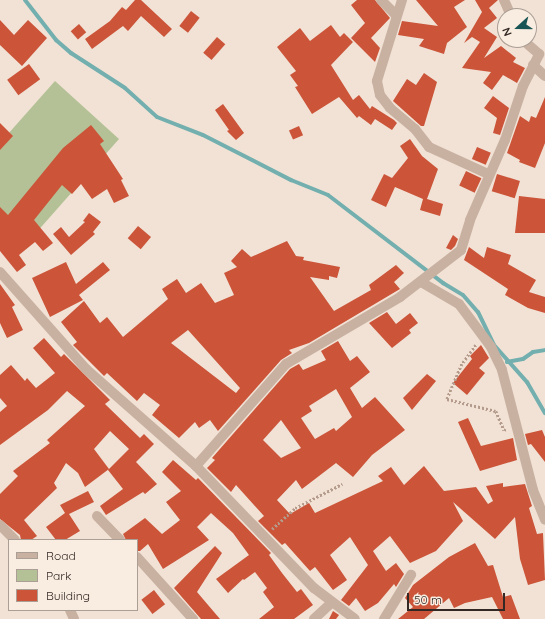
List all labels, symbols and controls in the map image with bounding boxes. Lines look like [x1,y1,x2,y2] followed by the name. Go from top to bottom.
[497,8,537,48] north arrow
[499,26,515,38] text: N
[8,539,138,611] legend
[46,548,76,563] text: Road
[46,568,71,583] text: Park
[409,585,507,611] scale bar
[46,588,90,603] text: Building
[414,592,442,607] text: 50 m

